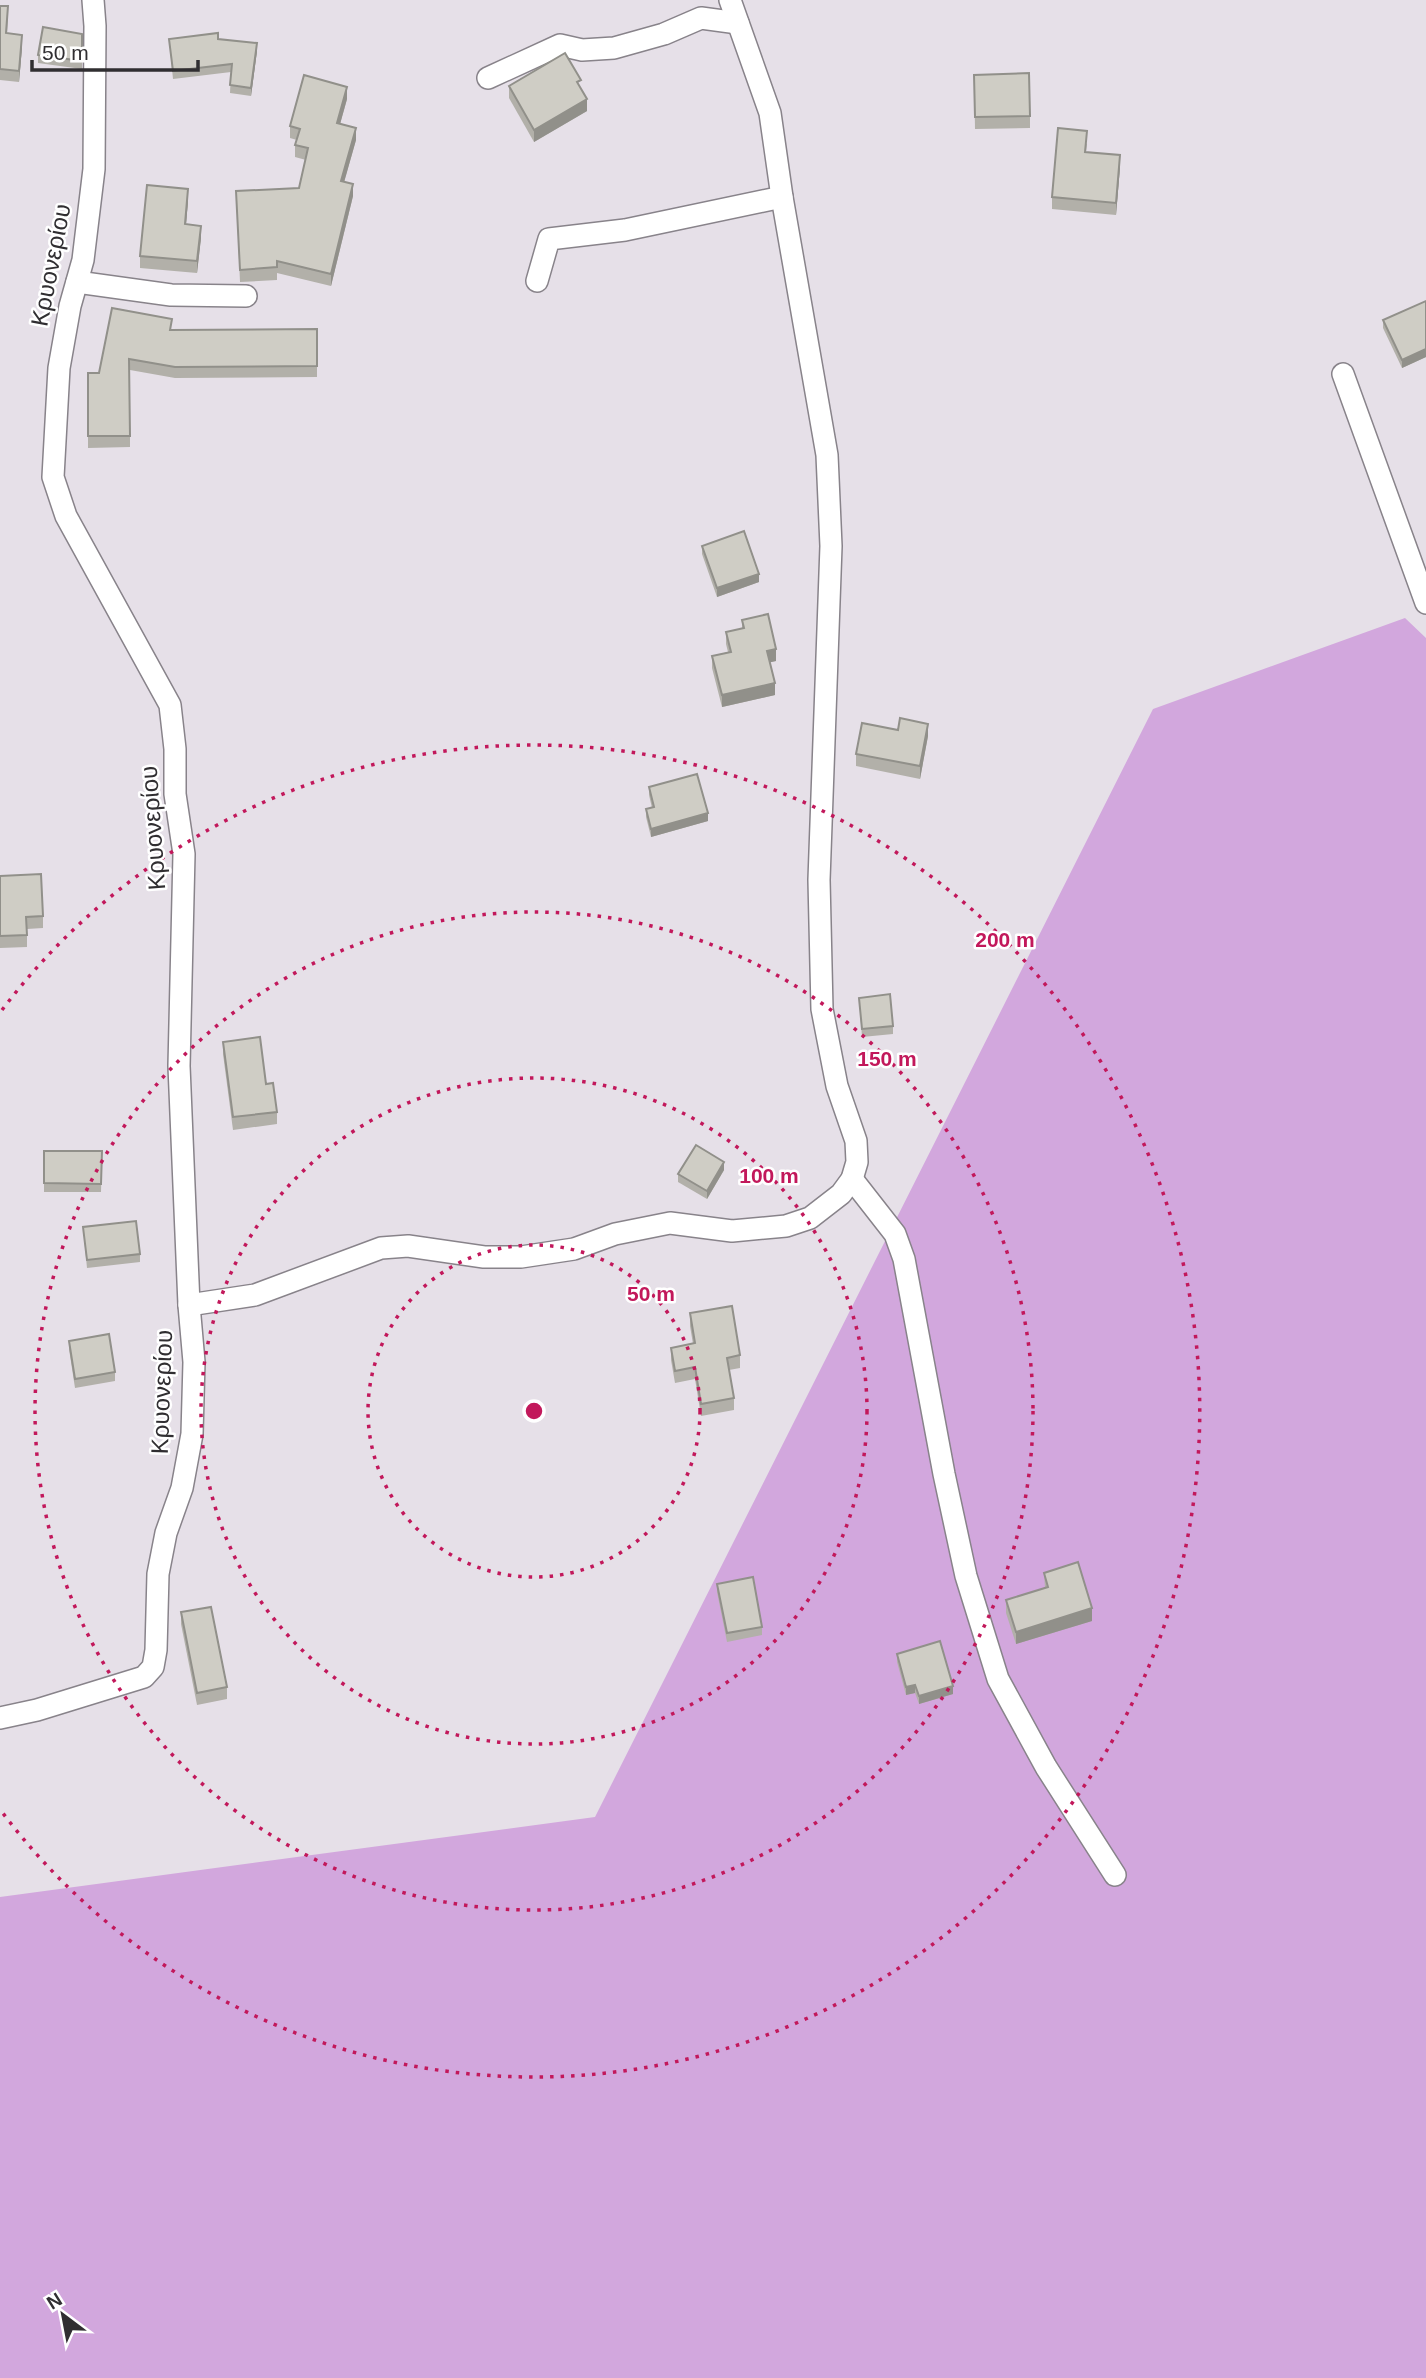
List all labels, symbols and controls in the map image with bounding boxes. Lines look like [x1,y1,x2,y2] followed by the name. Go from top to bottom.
[32,28,198,72] scale bar
[42,41,89,64] text: 50 m
[25,201,76,328] street label: Κρυονερίου
[135,765,170,891] street label: Κρυονερίου
[975,928,1035,951] text: 200 m
[857,1047,917,1070] text: 150 m
[739,1164,799,1187] text: 100 m
[627,1282,675,1305] text: 50 m
[146,1329,177,1455] street label: Κρυονερίου
[522,1399,546,1423] centre of rings
[28,2280,98,2350] north arrow
[43,2288,66,2314] text: N

